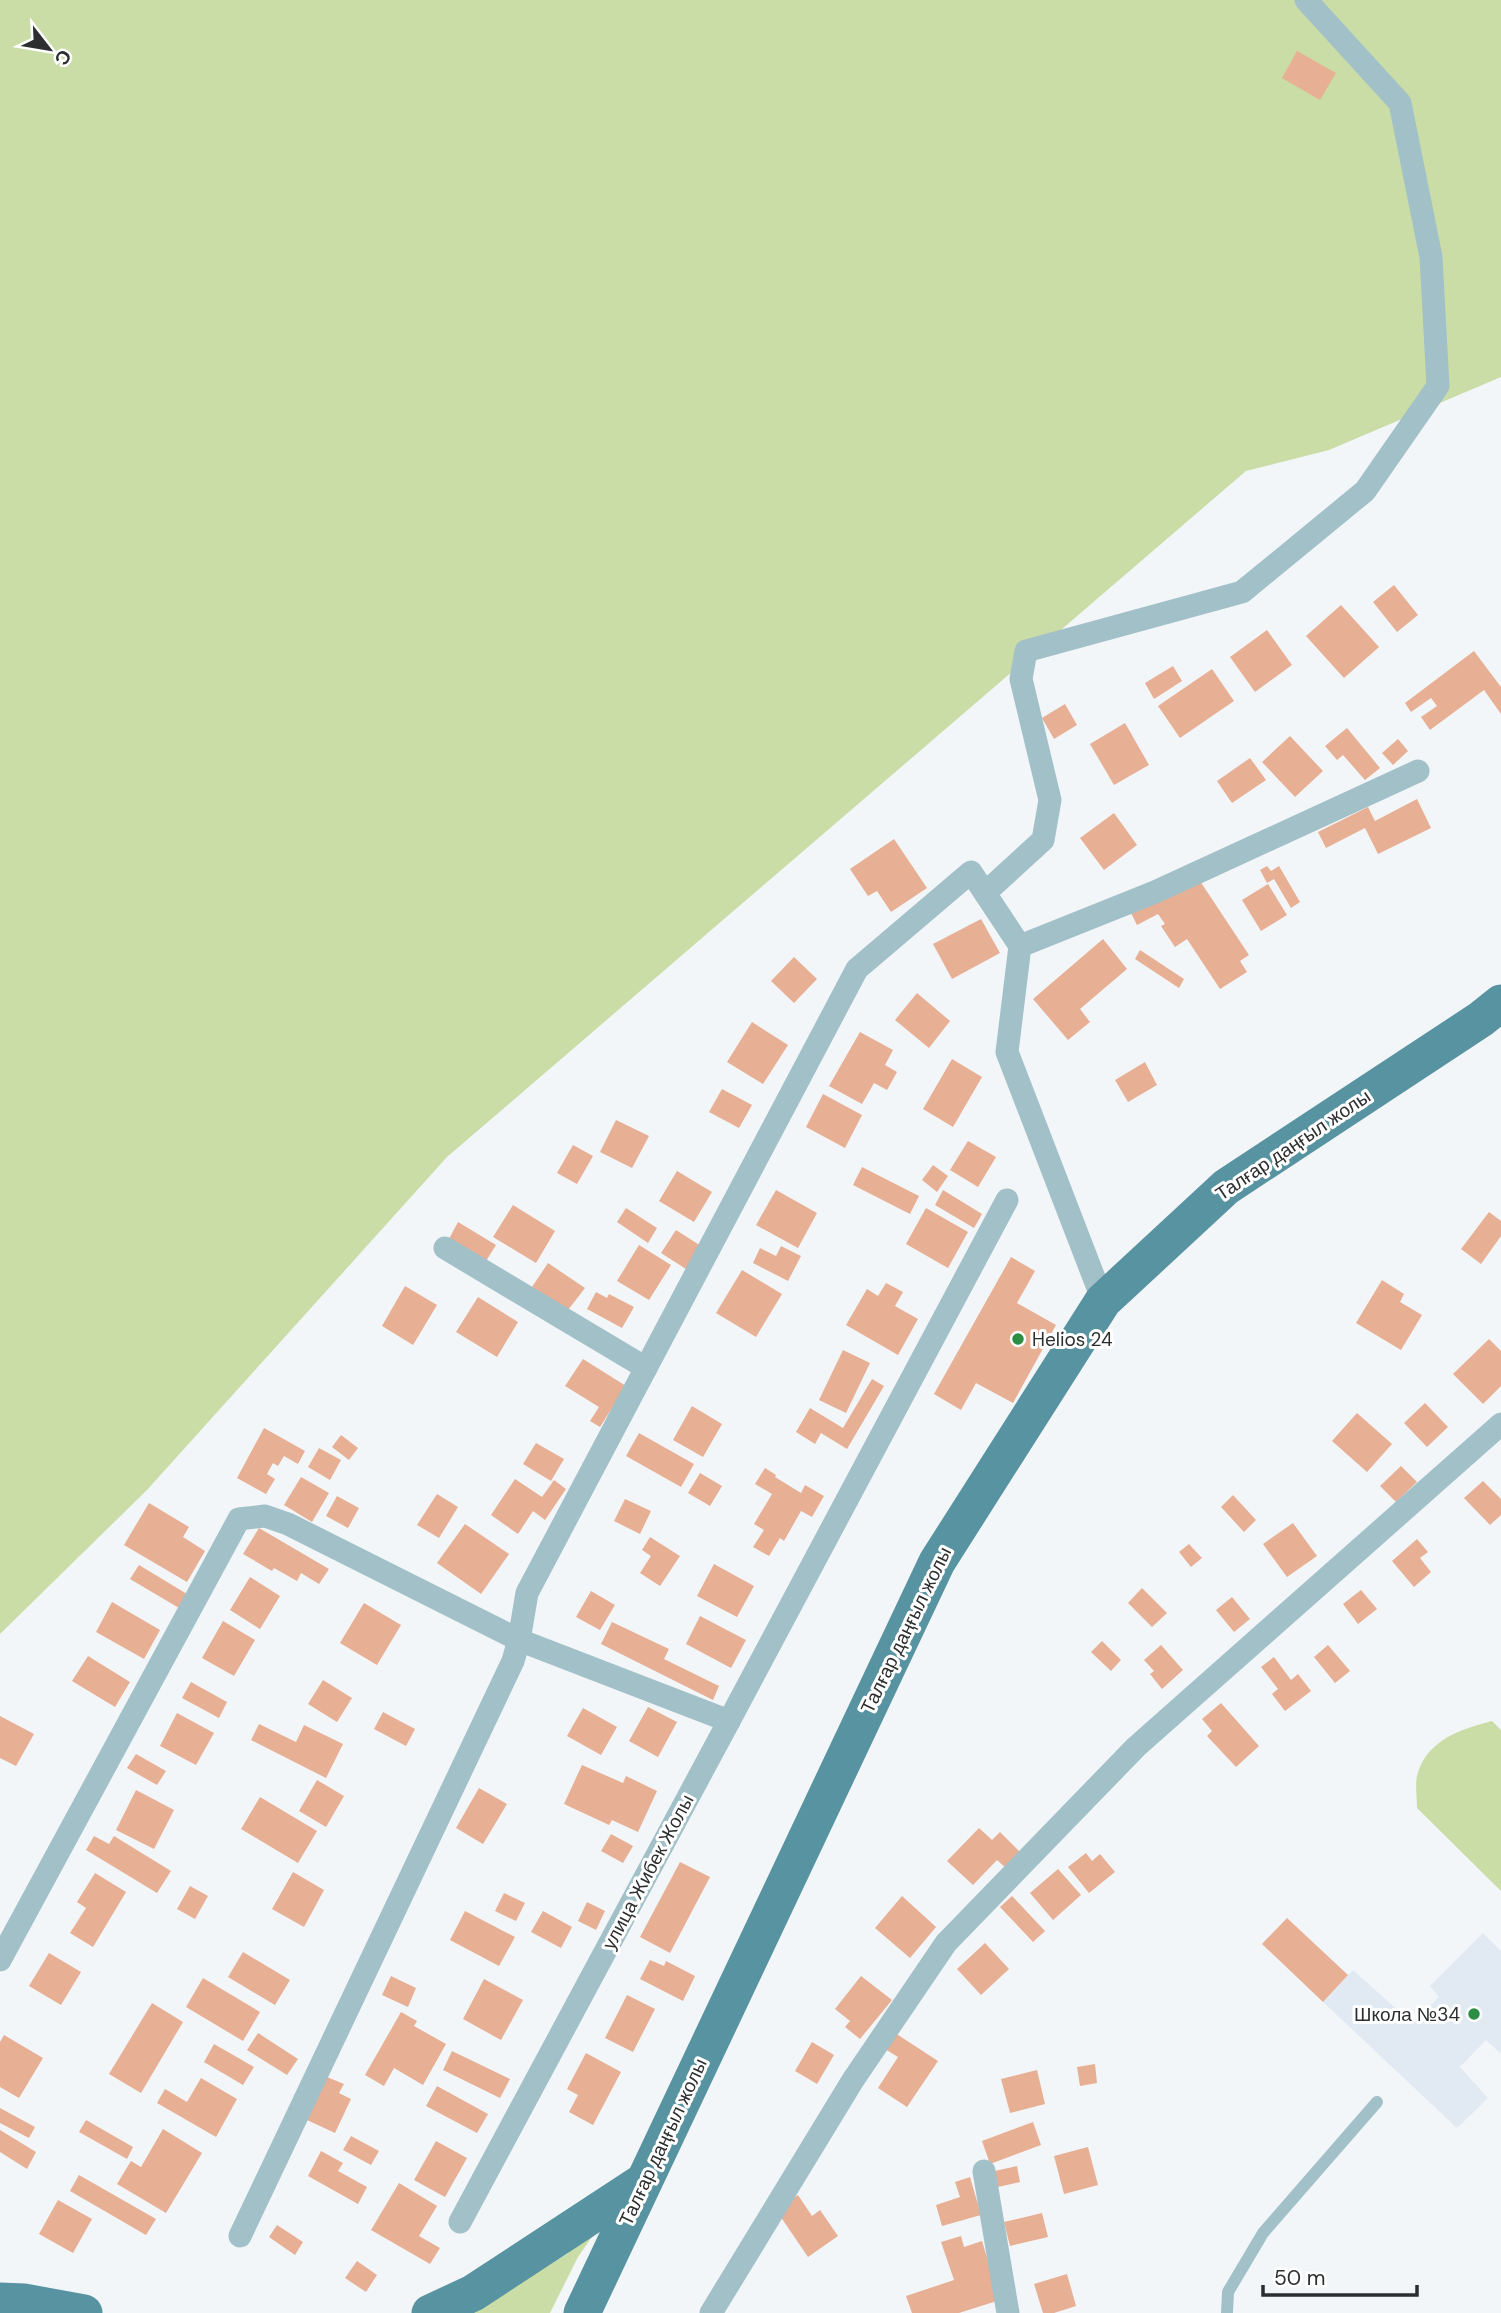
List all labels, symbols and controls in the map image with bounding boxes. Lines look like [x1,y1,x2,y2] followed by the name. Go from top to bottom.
[14,14,84,84] north arrow
[49,45,77,70] text: С
[1211,1084,1375,1206] street label: Талғар даңғыл жолы
[1032,1327,1113,1352] place label: Helios 24
[1010,1331,1026,1347] marker: Helios 24
[855,1543,957,1717] street label: Талғар даңғыл жолы
[597,1790,699,1954] street label: улица Жибек Жолы
[1354,2002,1460,2027] place label: Школа №34
[1466,2006,1482,2022] marker: Школа №34
[613,2054,713,2230] street label: Талғар даңғыл жолы
[1263,2254,1417,2298] scale bar
[1274,2264,1325,2292] text: 50 m

